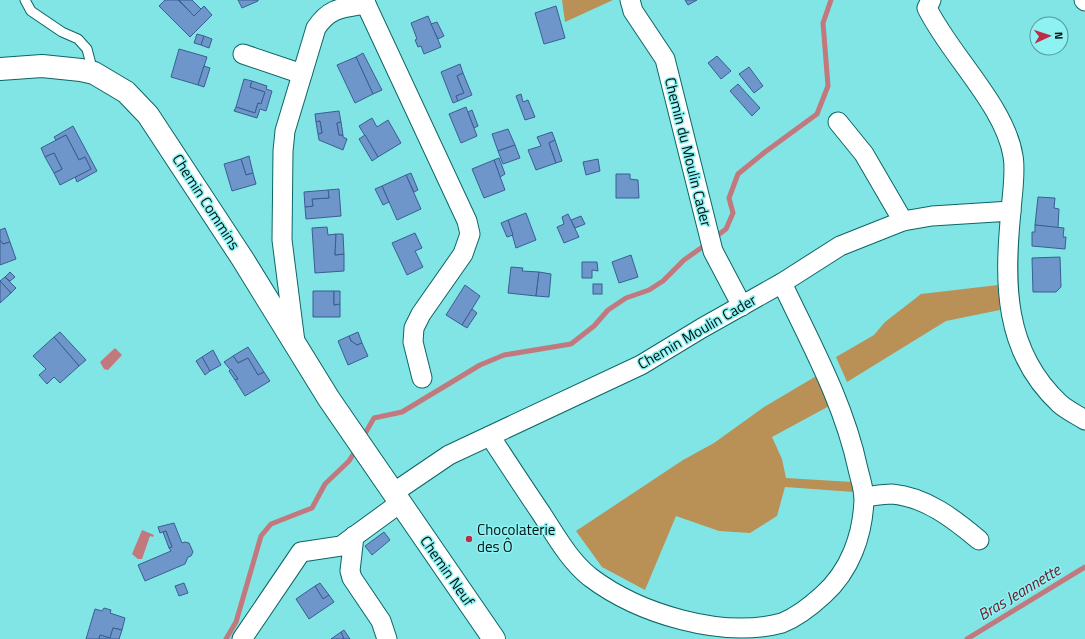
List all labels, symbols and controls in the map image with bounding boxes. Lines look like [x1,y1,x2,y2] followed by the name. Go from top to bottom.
[1029,16,1069,56] north arrow
[1051,31,1067,40] text: N
[659,75,718,229] street label: Chemin du Moulin Cader
[167,149,246,254] street label: Chemin Commins
[633,288,760,375] street label: Chemin Moulin Cader
[477,518,555,558] place label: Chocolaterie des Ô
[415,531,480,611] street label: Chemin Neuf
[464,534,474,544] marker: Chocolaterie des Ô
[973,557,1066,626] water label: Bras Jeannette

